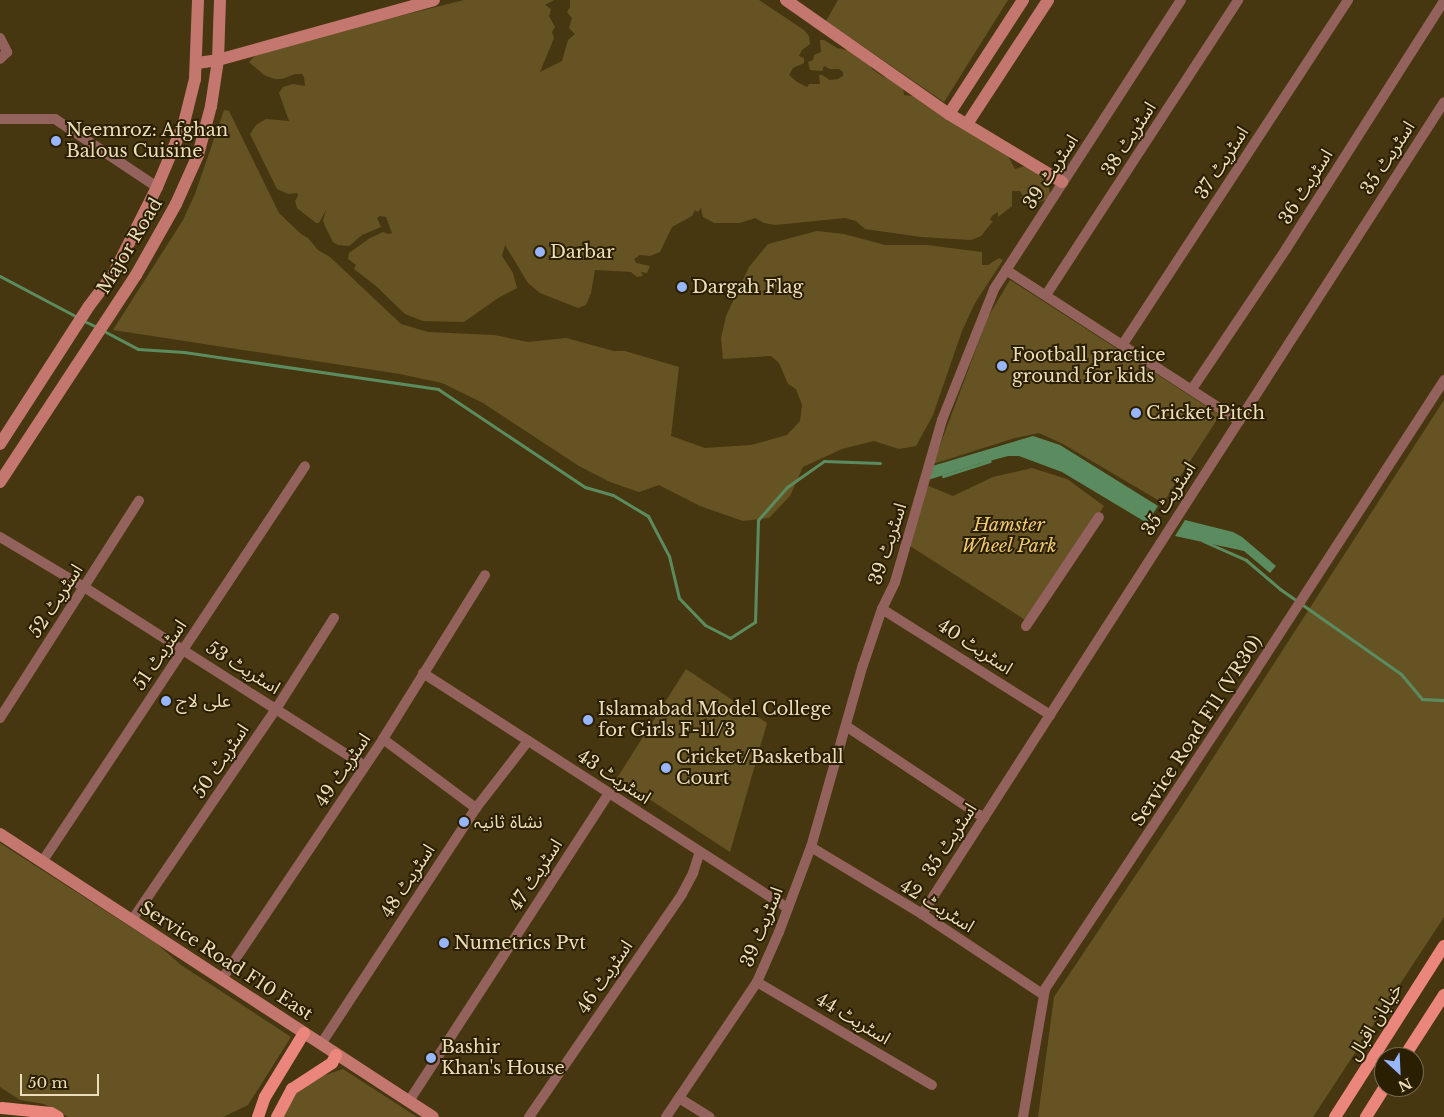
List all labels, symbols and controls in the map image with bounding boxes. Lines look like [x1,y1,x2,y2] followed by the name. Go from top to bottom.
[1097,98,1161,180] street label: اسٹریٹ 38
[1356,117,1420,199] street label: اسٹریٹ 35
[66,120,229,162] place label: Neemroz: Afghan Balous Cuisine
[1191,123,1253,203] street label: اسٹریٹ 37
[1019,131,1083,213] street label: اسٹریٹ 39
[50,135,62,147] marker: Neemroz: Afghan Balous Cuisine
[1274,145,1338,229] street label: اسٹریٹ 36
[93,194,167,298] street label: Major Road
[550,241,615,263] place label: Darbar
[534,246,546,258] marker: Darbar
[692,276,803,298] place label: Dargah Flag
[676,281,688,293] marker: Dargah Flag
[1012,345,1166,388] place label: Football practice ground for kids
[996,360,1008,372] marker: Football practice ground for kids
[1146,402,1265,424] place label: Cricket Pitch
[1130,407,1142,419] marker: Cricket Pitch
[1137,458,1201,540] street label: اسٹریٹ 35
[865,500,911,588] street label: اسٹریٹ 39
[961,515,1057,558] park label: Hamster Wheel Park
[24,560,88,642] street label: اسٹریٹ 52
[933,615,1017,679] street label: اسٹریٹ 40
[129,616,191,694] street label: اسٹریٹ 51
[1127,632,1267,830] street label: Service Road F11 (VR30)
[202,637,284,699] street label: اسٹریٹ 53
[176,690,231,712] place label: علی لاج
[160,695,172,707] marker: علی لاج
[598,699,831,742] place label: Islamabad Model College for Girls F-11/3
[582,714,594,726] marker: Islamabad Model College for Girls F-11/3
[188,720,254,802] street label: اسٹریٹ 50
[311,729,375,811] street label: اسٹریٹ 49
[573,745,655,809] street label: اسٹریٹ 43
[676,747,844,790] place label: Cricket/Basketball Court
[660,762,672,774] marker: Cricket/Basketball Court
[918,799,982,881] street label: اسٹریٹ 35
[474,811,543,833] place label: نشاۃ ثانیہ
[458,816,470,828] marker: نشاۃ ثانیہ
[505,835,567,915] street label: اسٹریٹ 47
[376,840,440,922] street label: اسٹریٹ 48
[896,875,978,937] street label: اسٹریٹ 42
[736,884,788,970] street label: اسٹریٹ 39
[135,897,317,1025] street label: Service Road F10 East
[454,932,586,954] place label: Numetrics Pvt
[573,936,637,1018] street label: اسٹریٹ 46
[438,937,450,949] marker: Numetrics Pvt
[1343,980,1407,1064] street label: خیابان اقبال
[812,988,894,1050] street label: اسٹریٹ 44
[441,1037,565,1080] place label: Bashir Khan's House
[1374,1047,1424,1097] north arrow
[425,1052,437,1064] marker: Bashir Khan's House
[22,1064,101,1096] scale bar
[28,1073,68,1092] text: 50 m
[1395,1074,1415,1096] text: N

